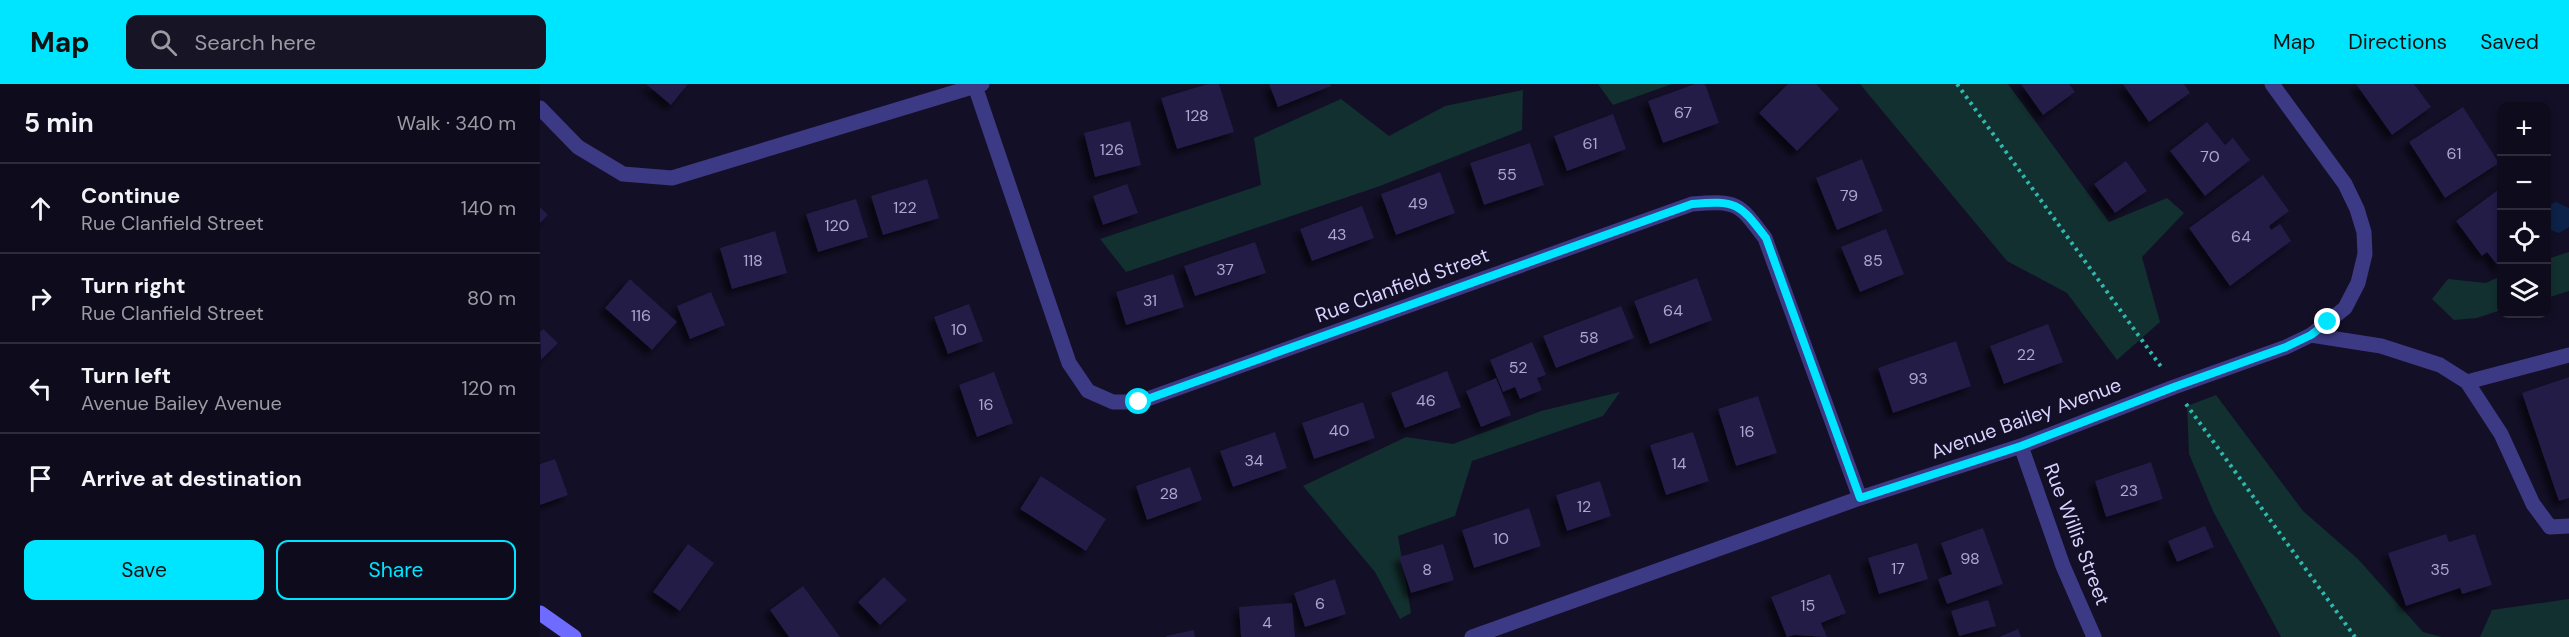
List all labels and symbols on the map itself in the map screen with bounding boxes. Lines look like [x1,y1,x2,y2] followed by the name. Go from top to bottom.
[1674,102,1692,123] house number: 67
[1185,105,1209,126] house number: 128
[1582,133,1598,154] house number: 61
[1100,139,1124,160] house number: 126
[2446,143,2462,164] house number: 61
[2200,146,2220,167] house number: 70
[1497,164,1517,185] house number: 55
[1840,185,1858,206] house number: 79
[1408,193,1428,214] house number: 49
[893,197,917,218] house number: 122
[825,215,850,236] house number: 120
[1327,224,1347,245] house number: 43
[2231,226,2251,247] house number: 64
[1312,241,1492,328] street label: Rue Clanfield Street
[743,250,763,271] house number: 118
[1863,250,1883,271] house number: 85
[1216,259,1234,280] house number: 37
[1143,290,1157,311] house number: 31
[1663,300,1683,321] house number: 64
[631,305,651,326] house number: 116
[2314,308,2340,334] route end
[951,319,967,340] house number: 10
[1579,327,1599,348] house number: 58
[2017,344,2035,365] house number: 22
[1509,357,1527,378] house number: 52
[1908,368,1928,389] house number: 93
[1927,371,2125,465] street label: Avenue Bailey Avenue
[1125,388,1151,414] route start
[1416,390,1436,411] house number: 46
[978,394,994,415] house number: 16
[1329,420,1349,441] house number: 40
[1739,421,1755,442] house number: 16
[1244,450,1264,471] house number: 34
[1672,453,1687,474] house number: 14
[2038,459,2116,609] street label: Rue Willis Street
[2120,480,2138,501] house number: 23
[1160,483,1178,504] house number: 28
[1577,496,1591,517] house number: 12
[1493,528,1509,549] house number: 10
[1960,548,1980,569] house number: 98
[1891,558,1905,579] house number: 17
[1422,559,1432,580] house number: 8
[2430,559,2450,580] house number: 35
[1315,593,1325,614] house number: 6
[1801,595,1815,616] house number: 15
[1262,612,1272,633] house number: 4

